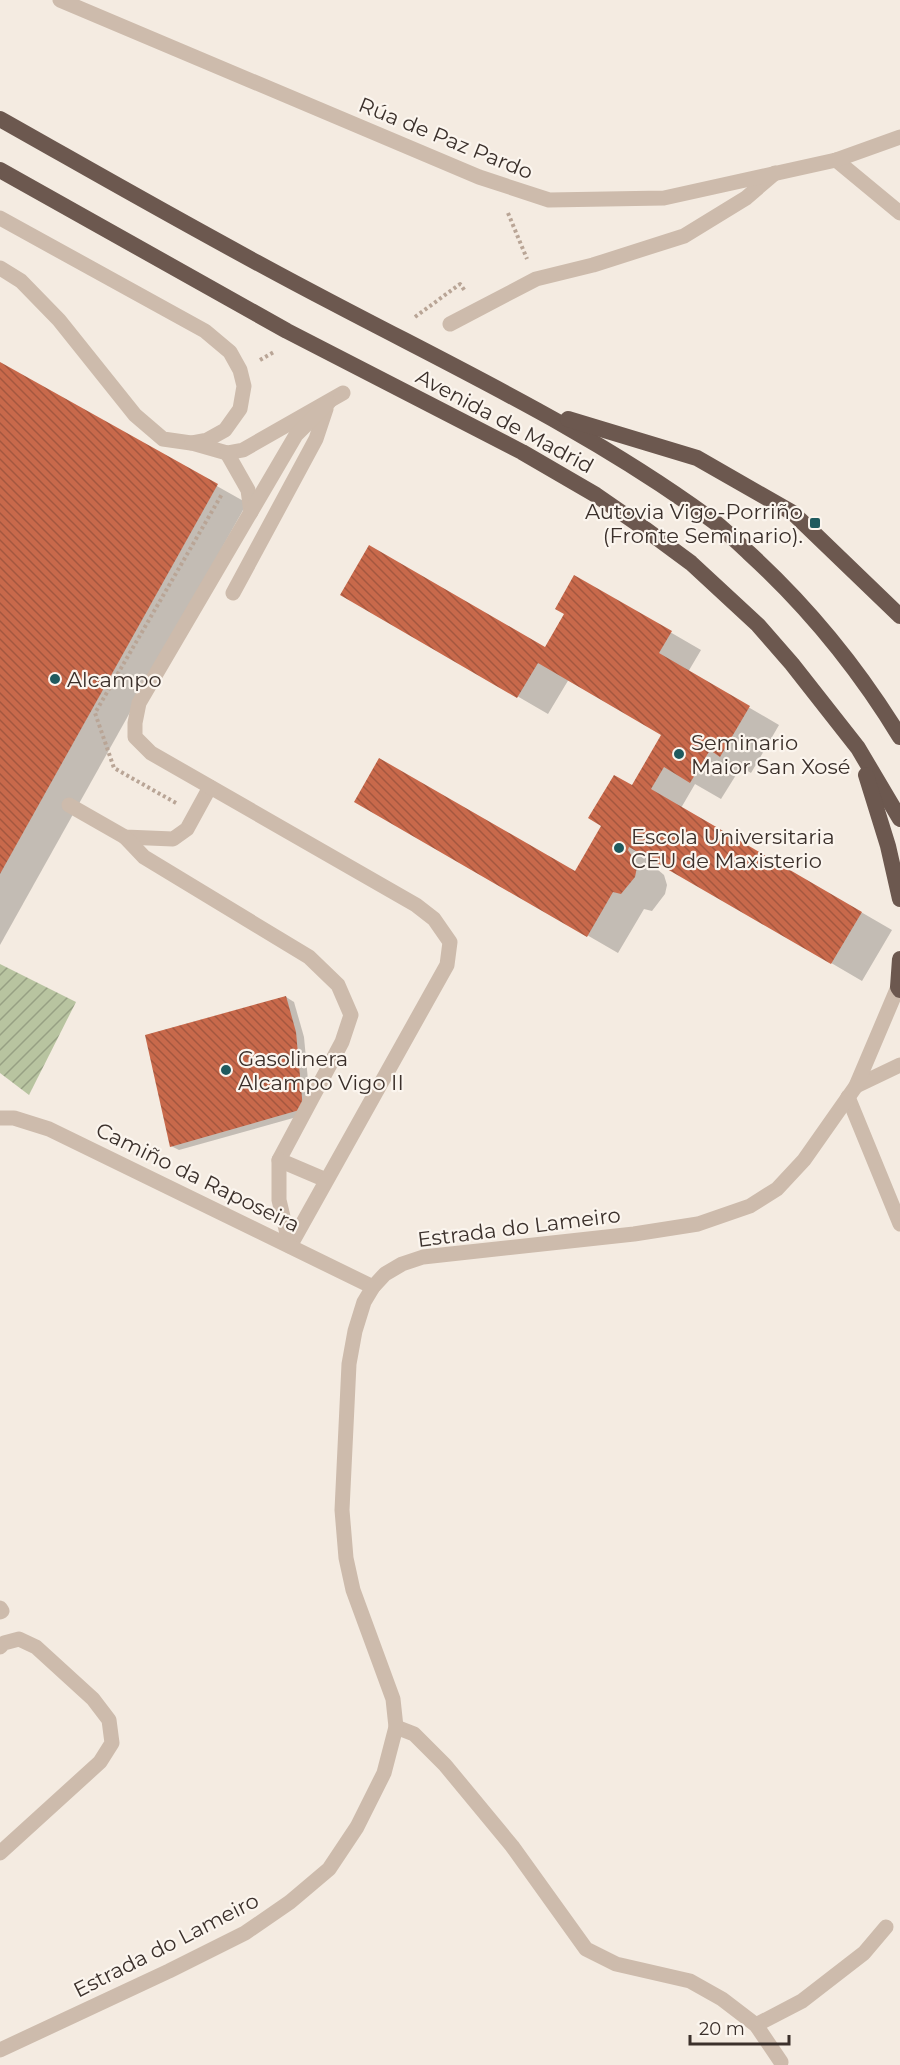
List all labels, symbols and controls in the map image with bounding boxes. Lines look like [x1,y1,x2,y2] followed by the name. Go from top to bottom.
[355,92,537,184] street label: Rúa de Paz Pardo
[412,364,598,478] street label: Avenida de Madrid
[585,499,803,548] place label: Autovia Vigo-Porriño (Fronte Seminario).
[808,516,822,530] marker: Autovia Vigo-Porriño (Fronte Seminario).
[67,667,162,692] place label: Alcampo
[48,672,62,686] marker: Alcampo
[691,730,850,779] place label: Seminario Maior San Xosé
[672,747,686,761] marker: Seminario Maior San Xosé
[631,824,835,873] place label: Escola Universitaria CEU de Maxisterio
[612,841,626,855] marker: Escola Universitaria CEU de Maxisterio
[238,1046,404,1095] place label: Gasolinera Alcampo Vigo II
[219,1063,233,1077] marker: Gasolinera Alcampo Vigo II
[92,1117,304,1237] street label: Camiño da Raposeira
[416,1202,622,1252] street label: Estrada do Lameiro
[69,1887,263,2003] street label: Estrada do Lameiro
[690,2008,789,2046] scale bar
[699,2018,745,2040] text: 20 m

